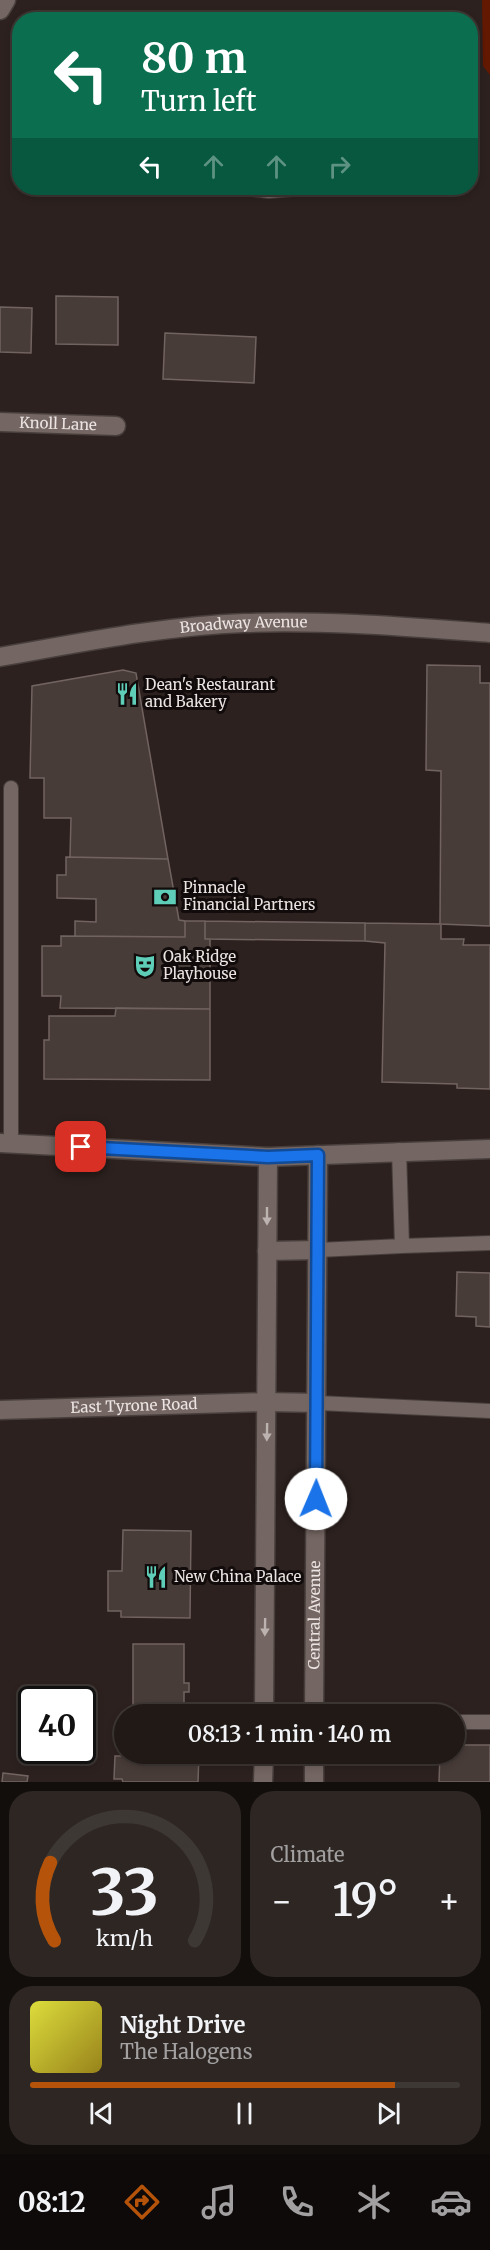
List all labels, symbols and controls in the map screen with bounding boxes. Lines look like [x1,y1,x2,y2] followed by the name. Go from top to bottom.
[141,32,247,84] text: 80 m
[42,36,120,114] icon: left
[141,84,256,118] text: Turn left
[134,150,167,183] icon: left
[197,150,230,183] icon: ahead
[260,150,293,183] icon: ahead
[323,150,356,183] icon: right
[19,413,97,434] street label: Knoll Lane
[179,612,308,637] street label: Broadway Avenue
[145,675,275,711] place label: Dean's Restaurant and Bakery
[114,681,140,707] restaurant icon: Dean's Restaurant and Bakery
[183,878,315,914] place label: Pinnacle Financial Partners
[152,884,178,910] bank icon: Pinnacle Financial Partners
[163,947,237,983] place label: Oak Ridge Playhouse
[132,953,158,979] theatre icon: Oak Ridge Playhouse
[55,1121,106,1172] pin
[64,1130,97,1163] icon: arrive
[262,1206,272,1225] one-way arrow
[70,1394,198,1417] street label: East Tyrone Road
[262,1422,272,1441] one-way arrow
[284,1467,348,1531] position arrow
[304,1560,324,1669] street label: Central Avenue
[143,1564,169,1590] restaurant icon: New China Palace
[174,1567,302,1586] place label: New China Palace
[260,1617,270,1636] one-way arrow
[18,1686,96,1764] speed limit sign: 40
[188,1720,391,1748] text: 08:13 · 1 min · 140 m
[271,1842,345,1867] text: Climate
[90,1854,159,1932] text: 33
[332,1872,398,1928] text: 19°
[271,1881,293,1922] text: −
[438,1881,460,1922] text: +
[96,1925,153,1952] text: km/h
[120,2011,245,2039] text: Night Drive
[120,2039,252,2064] text: The Halogens
[85,2097,118,2130] icon: previous
[228,2097,261,2130] icon: pause
[372,2097,405,2130] icon: next
[121,2181,163,2223] icon: directions
[198,2181,240,2223] icon: music
[276,2181,318,2223] icon: phone
[353,2181,395,2223] icon: climate
[430,2181,472,2223] icon: car
[18,2185,86,2219] text: 08:12

